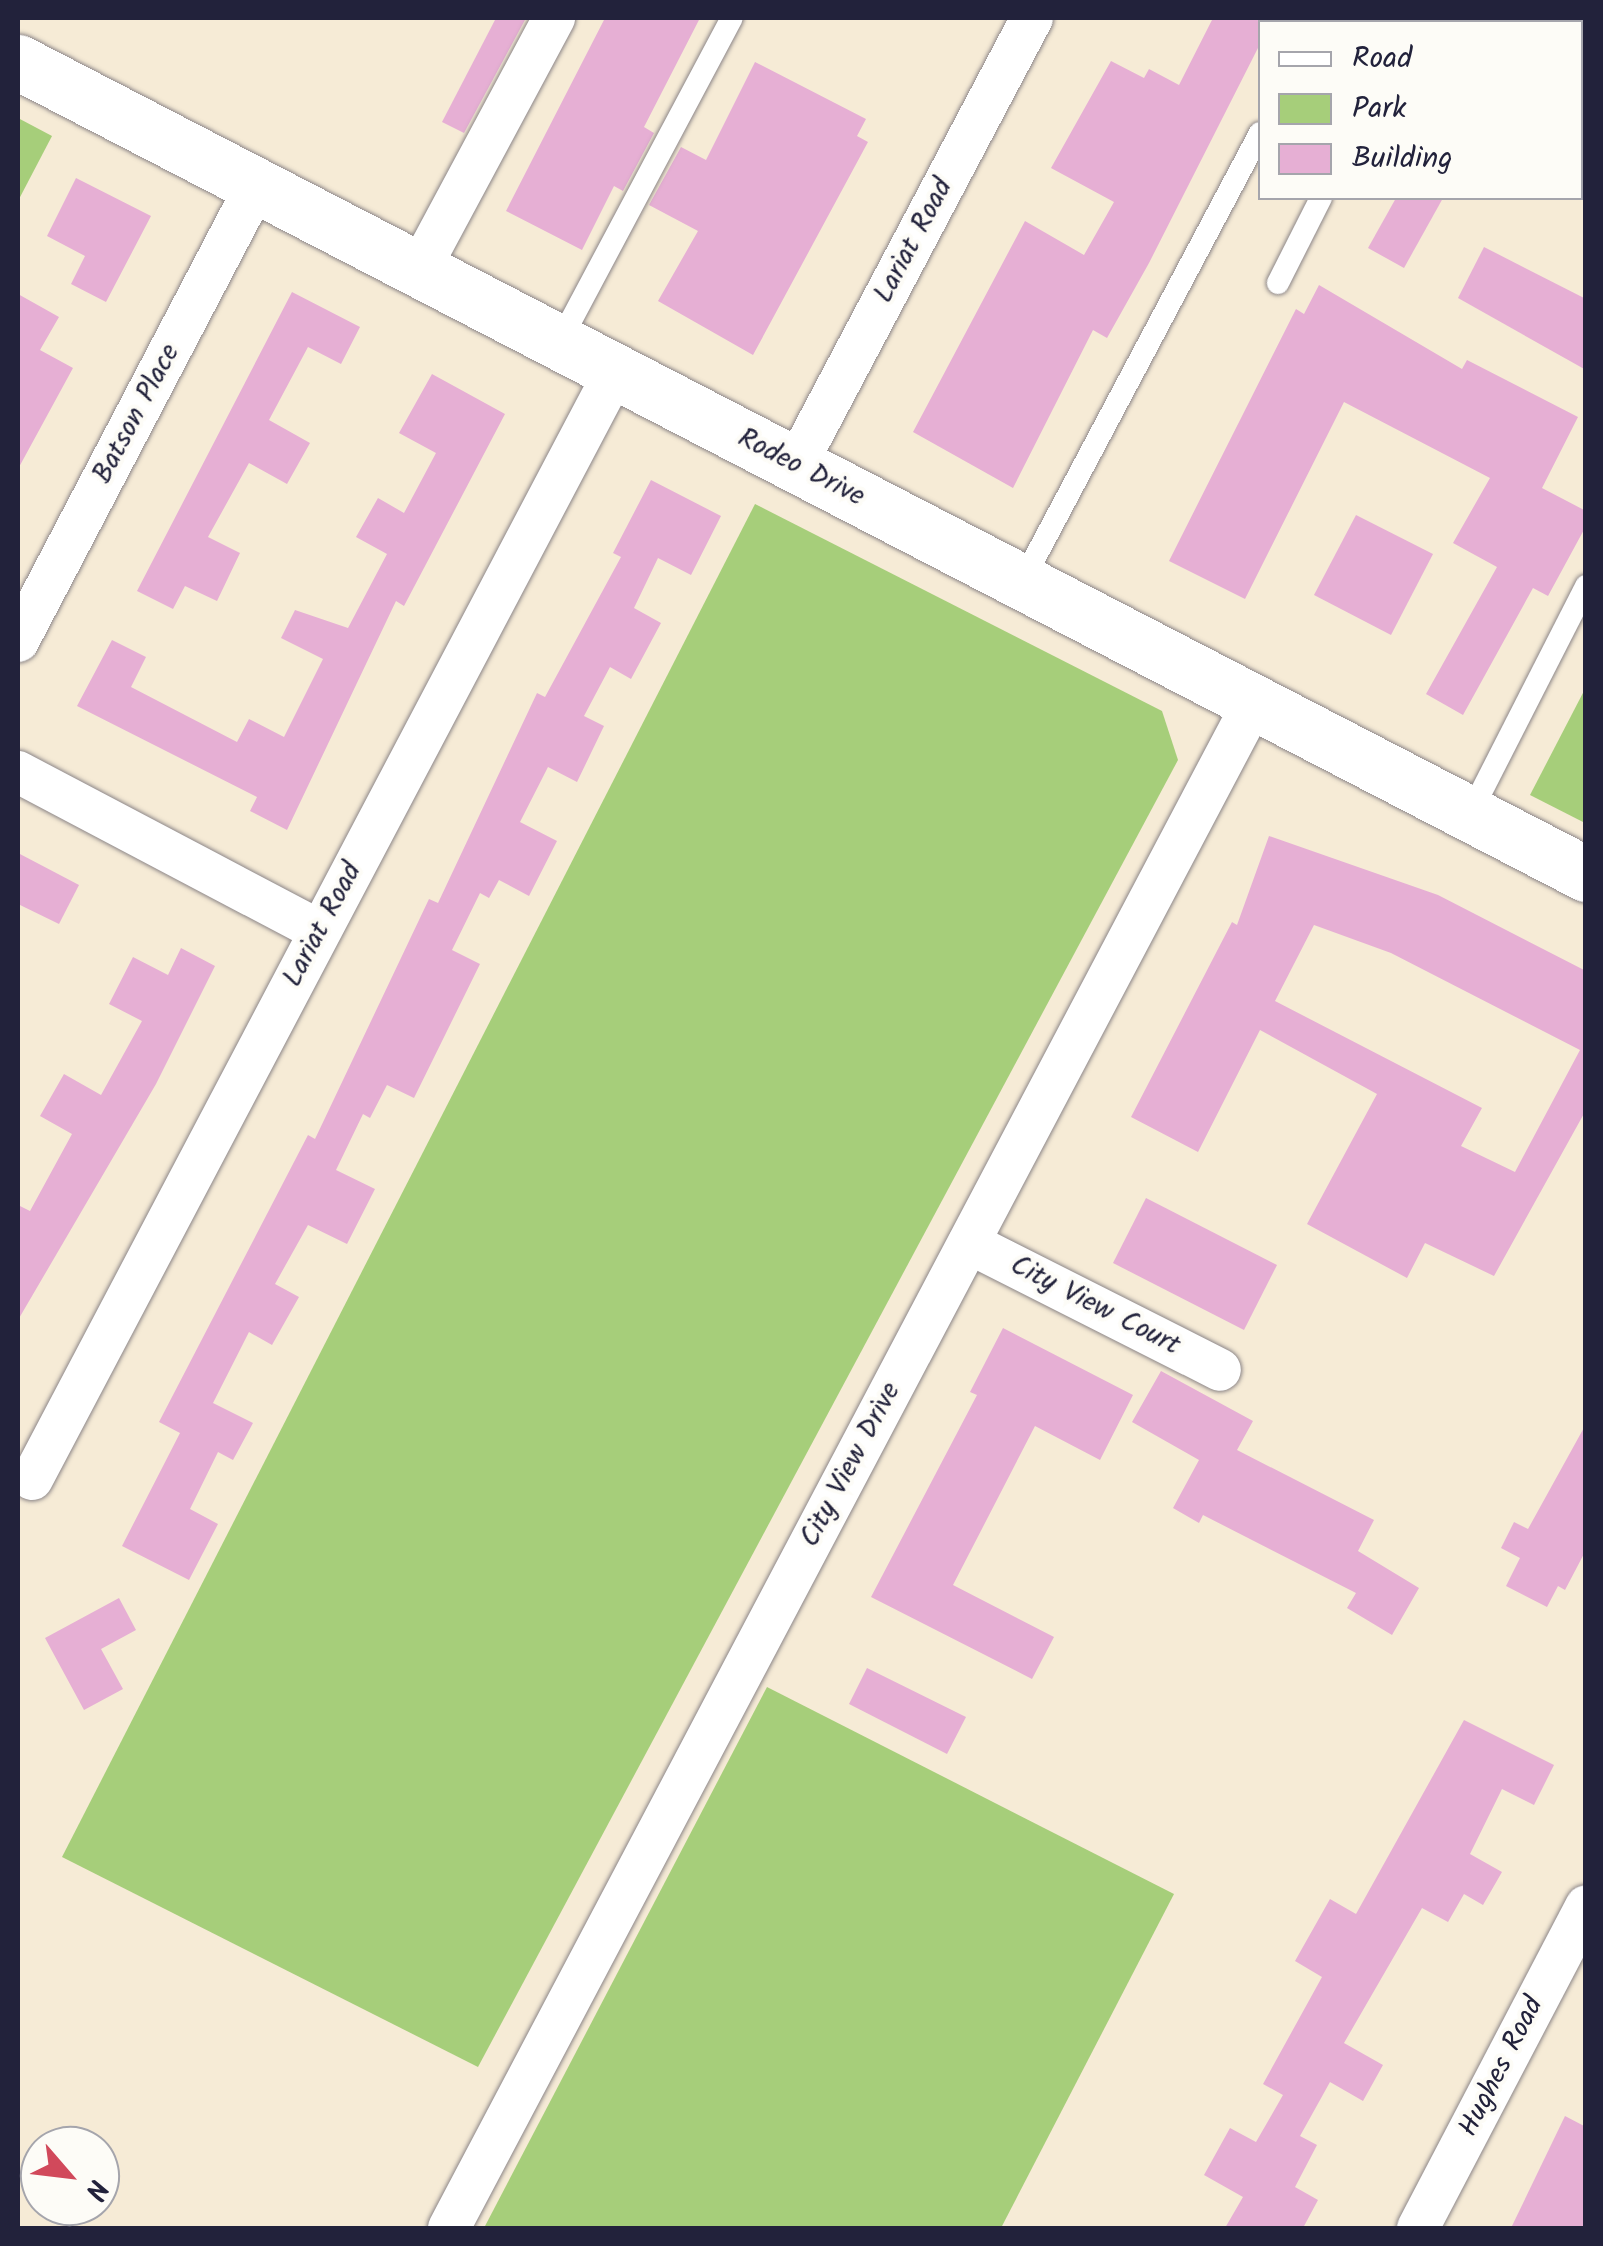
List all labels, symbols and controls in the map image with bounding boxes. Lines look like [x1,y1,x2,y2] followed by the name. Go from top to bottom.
[1258,20,1583,200] legend
[1352,35,1412,83] text: Road
[1352,85,1406,133] text: Park
[1352,135,1452,183] text: Building
[867,173,961,309] street label: Lariat Road
[86,339,188,489] street label: Batson Place
[732,422,870,514] street label: Rodeo Drive
[276,857,370,993] street label: Lariat Road
[1005,1249,1185,1363] street label: City View Court
[794,1377,908,1553] street label: City View Drive
[1452,1991,1552,2143] street label: Hughes Road
[20,2126,120,2226] north arrow
[71,2171,119,2208] text: N

